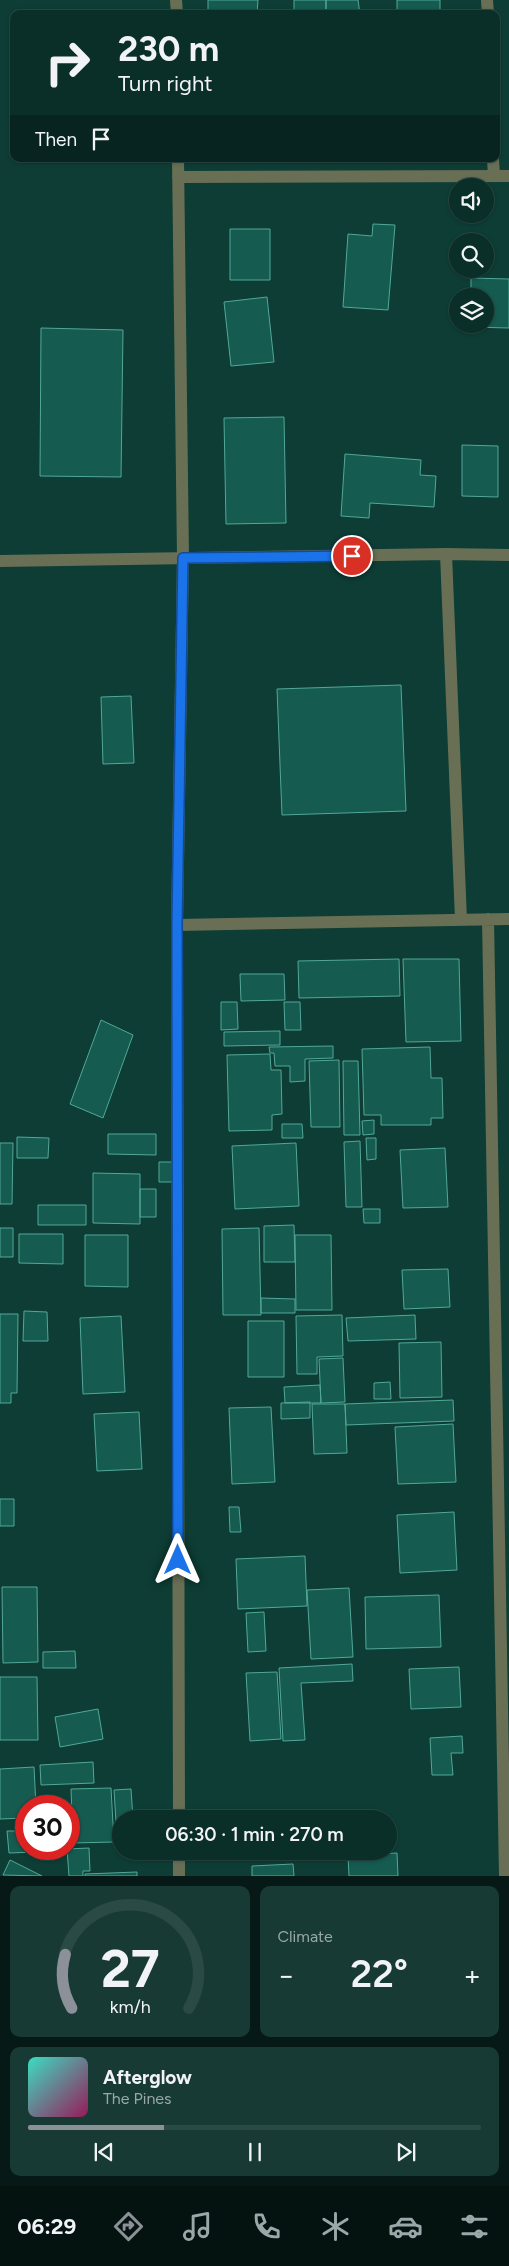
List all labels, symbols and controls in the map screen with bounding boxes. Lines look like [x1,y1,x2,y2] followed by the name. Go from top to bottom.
[118,28,219,70] text: 230 m
[35,30,100,95] icon: right
[118,70,213,97] text: Turn right
[87,125,115,153] icon: arrive
[35,128,77,151] text: Then
[449,178,494,333] map controls
[449,178,494,223] button: sound
[449,233,494,278] button: search
[449,288,494,333] button: layers
[331,535,373,577] pin
[338,542,366,570] icon: arrive
[151,1533,203,1585] position arrow
[15,1795,80,1860] speed limit sign: 30
[165,1823,344,1846] text: 06:30 · 1 min · 270 m
[278,1927,333,1946] text: Climate
[100,1938,159,2000] text: 27
[350,1951,408,1997] text: 22°
[278,1958,295,1992] text: −
[464,1958,481,1992] text: +
[109,1996,150,2017] text: km/h
[103,2066,192,2089] text: Afterglow
[103,2089,172,2108] text: The Pines
[90,2138,118,2166] icon: previous
[241,2138,269,2166] icon: pause
[392,2138,420,2166] icon: next
[111,2209,146,2244] icon: directions
[180,2209,215,2244] icon: music
[249,2209,284,2244] icon: phone
[318,2209,353,2244] icon: climate
[388,2209,423,2244] icon: car
[457,2209,492,2244] icon: filters
[17,2213,76,2240] text: 06:29

